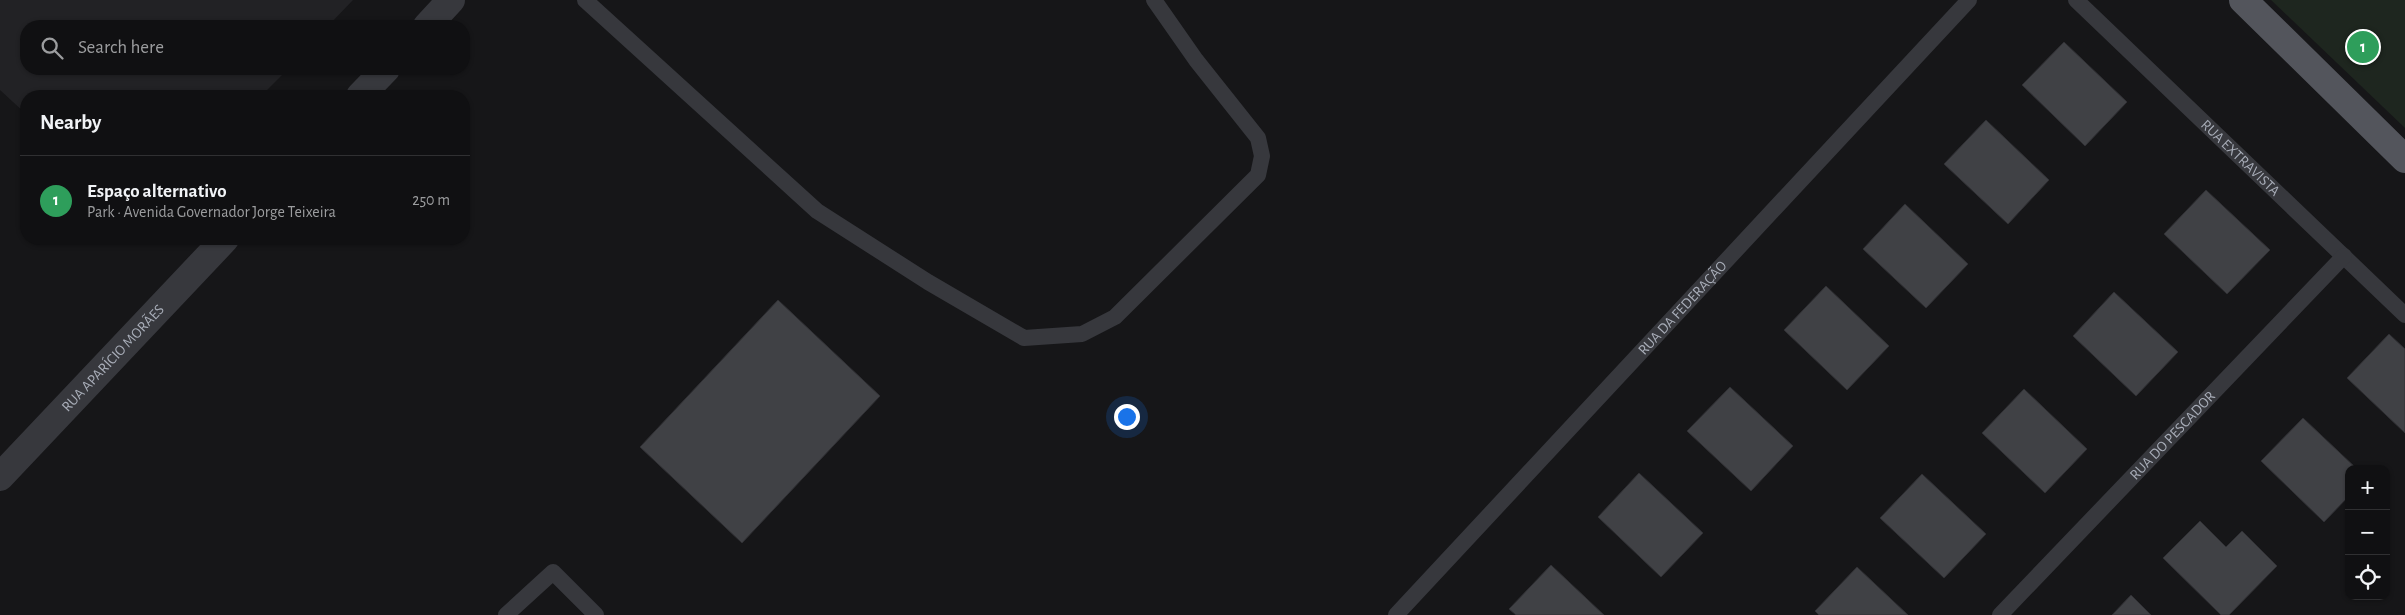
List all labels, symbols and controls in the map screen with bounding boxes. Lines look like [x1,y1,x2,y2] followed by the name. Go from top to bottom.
[20,20,470,75] search box
[2347,28,2379,66] pin: 1
[38,34,66,62] icon: search
[78,38,164,57] text: Search here
[40,112,101,133] text: Nearby
[2198,117,2283,199] street label: RUA EXTRAVISTA
[87,182,227,201] text: Espaço alternativo
[53,192,59,208] text: 1
[412,192,450,208] text: 250 m
[87,204,336,220] text: Park · Avenida Governador Jorge Teixeira
[1635,258,1729,358] street label: RUA DA FEDERAÇÃO
[59,301,167,414] street label: RUA APARÍCIO MORÃES
[2127,388,2218,482] street label: RUA DO PESCADOR
[1114,404,1140,430] your location
[2345,465,2390,600] map controls
[2345,465,2390,510] button: +
[2345,510,2390,555] button: −
[2345,555,2390,600] button: locate

